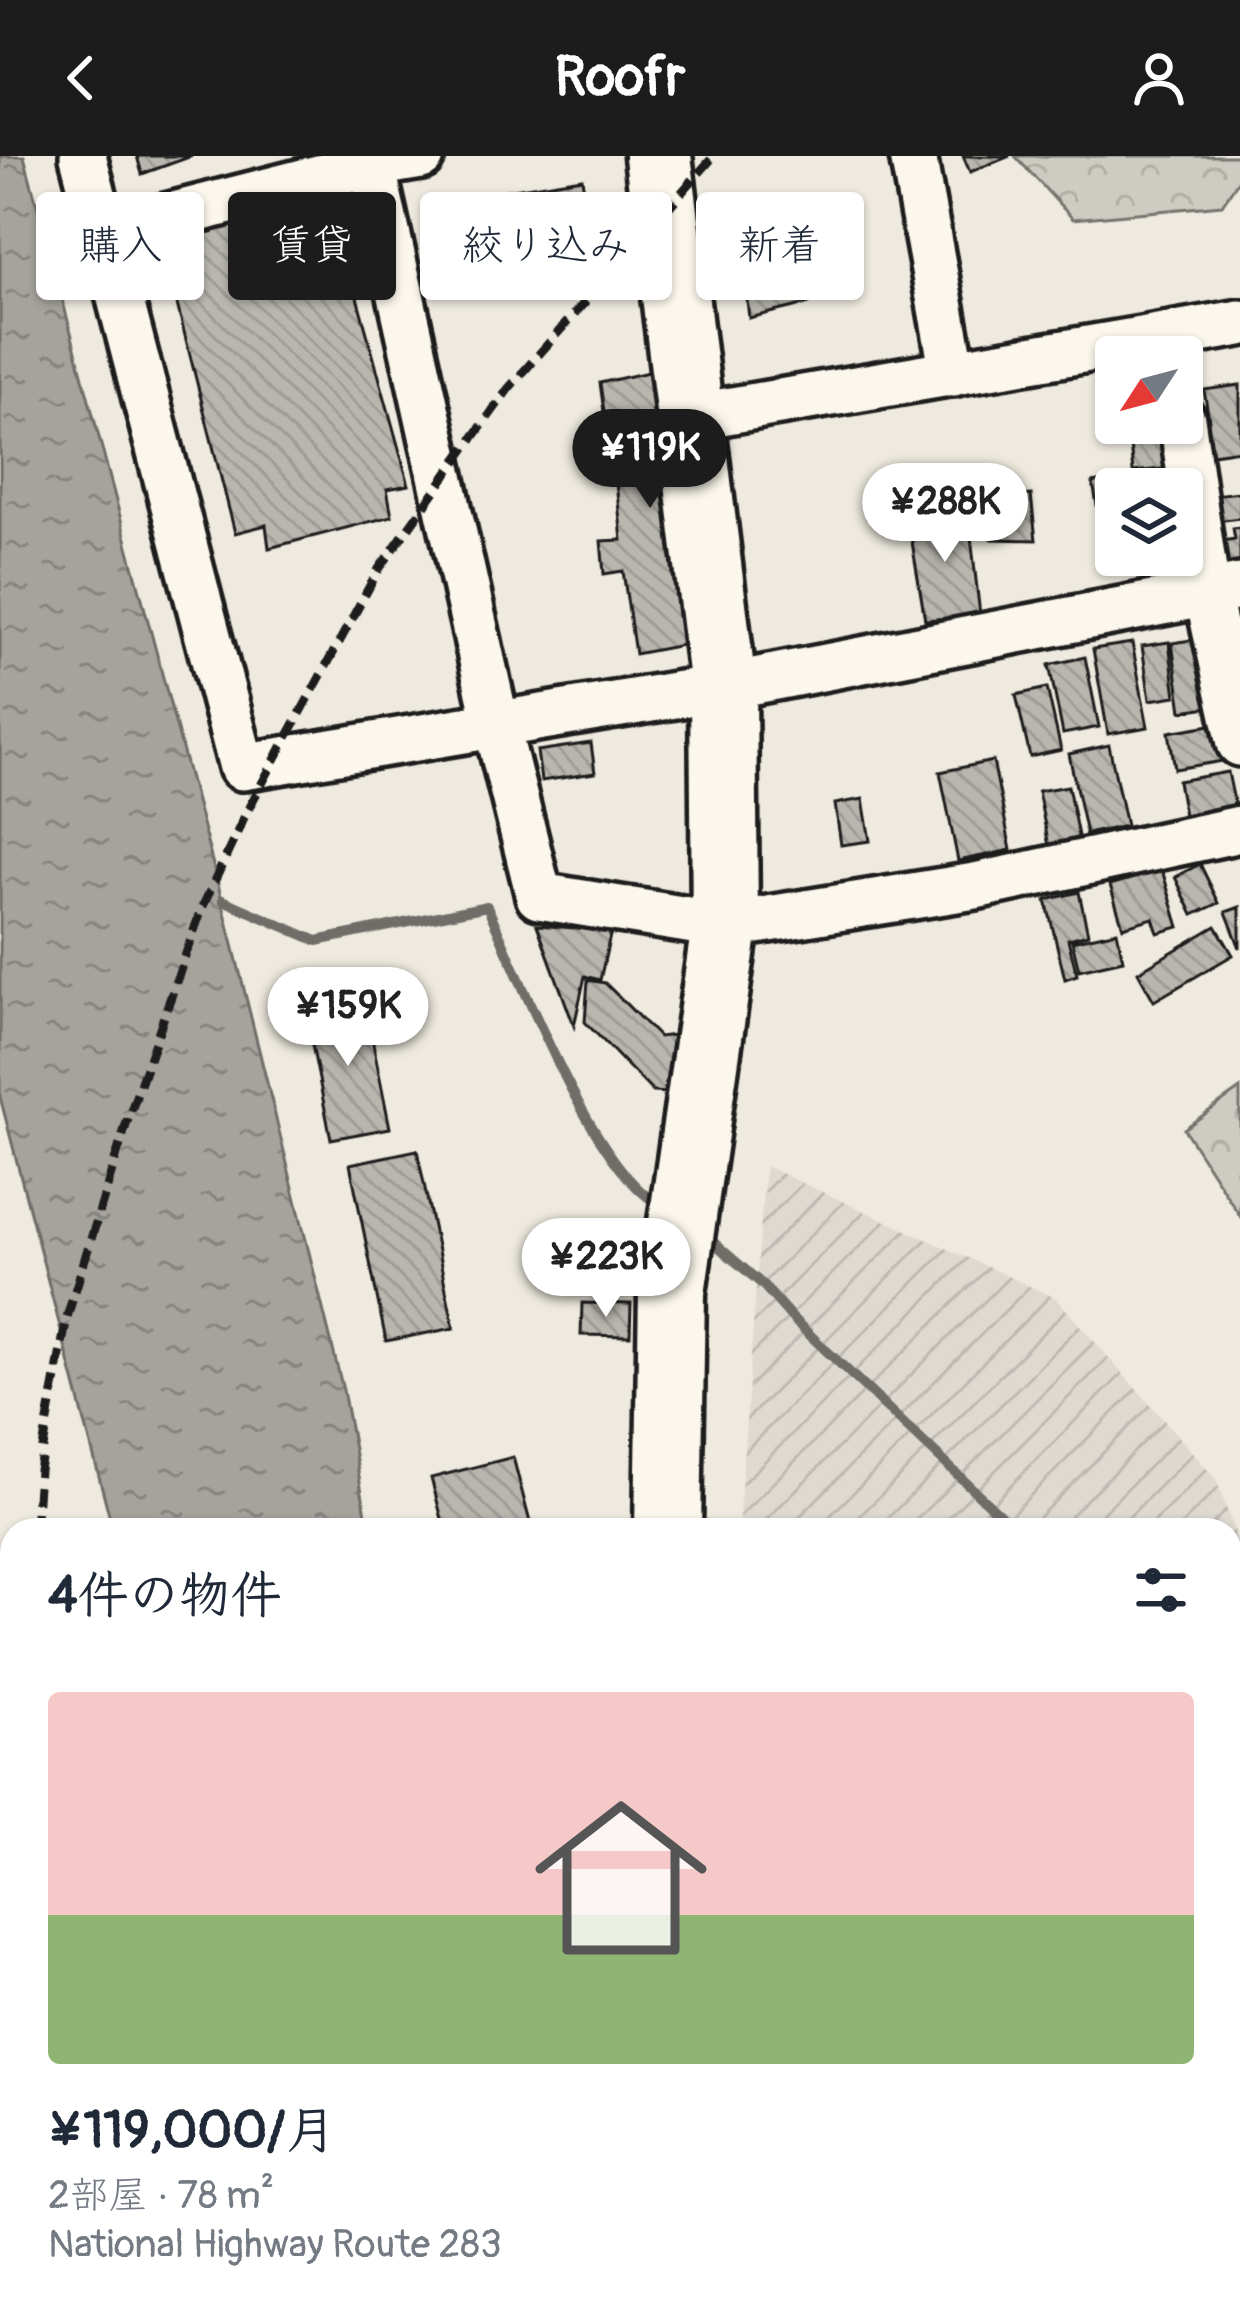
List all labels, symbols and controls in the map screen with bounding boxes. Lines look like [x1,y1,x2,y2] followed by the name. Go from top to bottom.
[555,44,685,112] text: Roofr
[48,45,114,111] icon: back
[1126,45,1192,111] icon: person
[36,192,204,300] chip: 購入
[228,192,396,300] chip: 賃貸
[420,192,672,300] chip: 絞り込み
[696,192,864,300] chip: 新着
[1095,336,1203,444] north arrow
[1095,336,1203,576] map controls
[566,409,734,511] pin: ¥119K
[599,423,701,472] text: ¥119K
[861,463,1029,565] pin: ¥288K
[1095,468,1203,576] button: layers
[889,477,1001,526] text: ¥288K
[264,967,432,1069] pin: ¥159K
[294,981,402,1030] text: ¥159K
[522,1218,690,1320] pin: ¥223K
[549,1232,663,1281] text: ¥223K
[1128,1557,1194,1623] icon: filters
[48,1564,282,1628] text: 4件の物件
[513,1770,729,1986] icon: home
[48,2099,336,2163] text: ¥119,000/月
[48,2171,274,2220] text: 2部屋 · 78 m²
[48,2220,502,2269] text: National Highway Route 283

